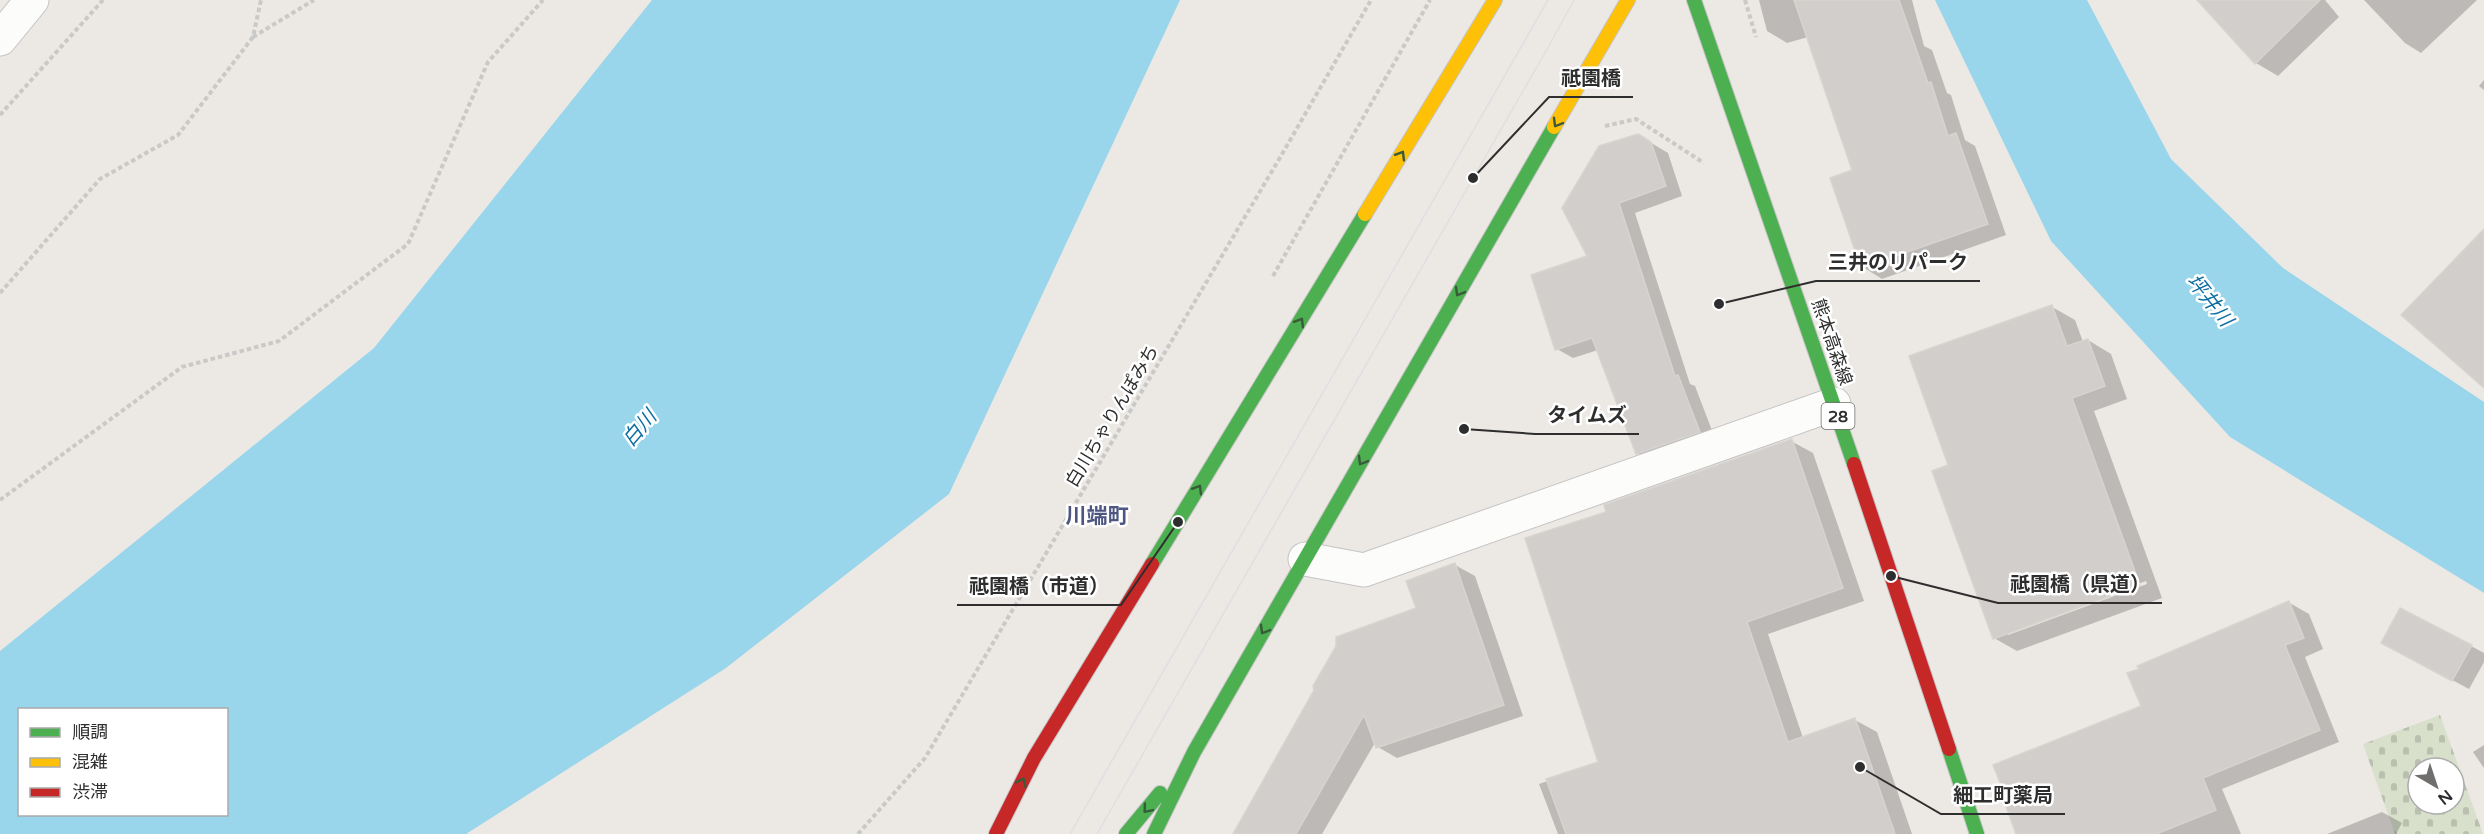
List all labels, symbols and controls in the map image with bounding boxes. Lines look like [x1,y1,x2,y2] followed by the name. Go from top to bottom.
[1549,59,1633,97] callout: 祗園橋
[1561,67,1621,91] text: 祗園橋
[1553,117,1564,127] one-way arrow
[1393,151,1405,161] one-way arrow
[1816,243,1980,281] callout: 三井のリパーク
[1828,251,1968,275] text: 三井のリパーク
[2181,270,2239,333] water label: 坪井川
[1455,286,1467,296] one-way arrow
[1807,296,1857,388] street label: 熊本高森線
[1292,318,1304,328] one-way arrow
[1061,341,1163,491] street label: 白川ちゃりんぽみち
[1535,396,1639,434] callout: タイムズ
[1822,403,1854,429] road number: 28
[618,404,663,452] water label: 白川
[1547,404,1627,428] text: タイムズ
[1358,455,1369,465] one-way arrow
[1191,485,1203,495] one-way arrow
[1066,504,1129,529] district label: 川端町
[1998,565,2162,603] callout: 祗園橋（県道）
[957,567,1121,605] callout: 祗園橋（市道）
[2010,573,2150,597] text: 祗園橋（県道）
[969,575,1109,599] text: 祗園橋（市道）
[1260,624,1272,634] one-way arrow
[18,708,228,816] legend
[72,721,108,743] text: 順調
[72,751,108,773] text: 混雑
[2406,756,2466,816] north arrow
[1941,776,2065,814] callout: 細工町薬局
[1015,777,1026,788] one-way arrow
[72,781,108,803] text: 渋滞
[1953,784,2053,808] text: 細工町薬局
[2434,785,2456,809] text: N
[1143,802,1154,813] one-way arrow

